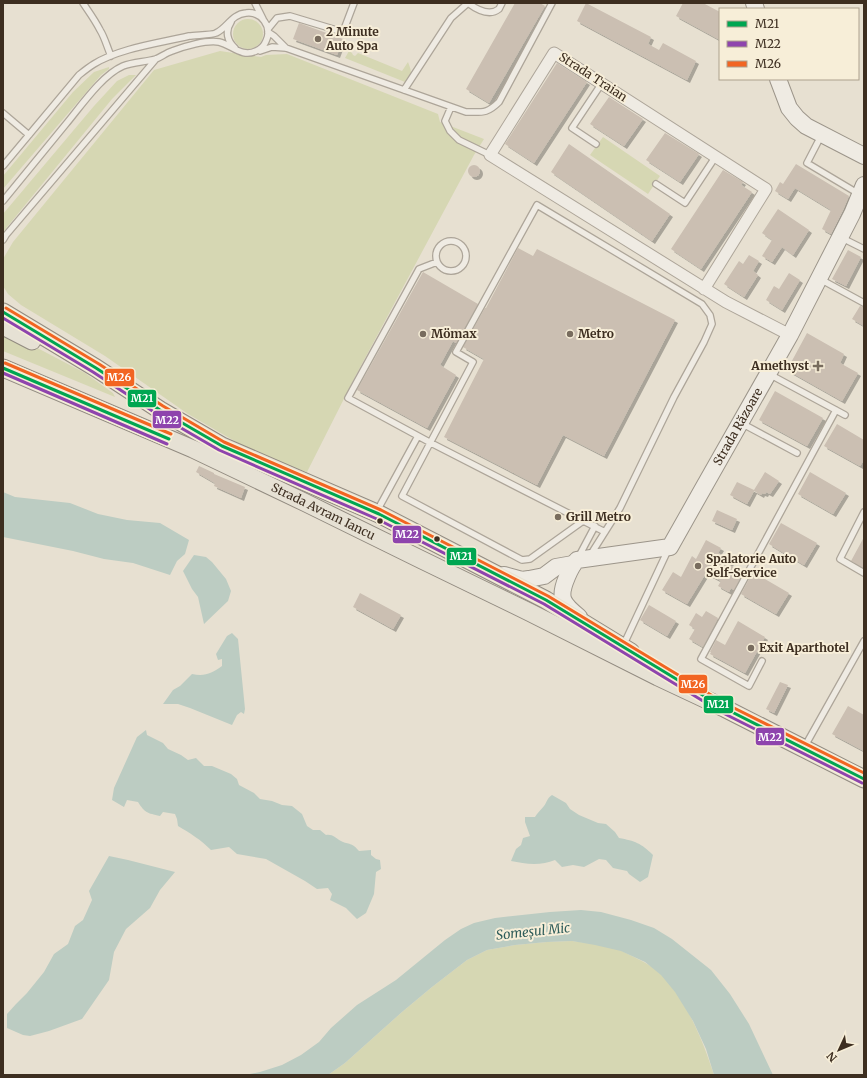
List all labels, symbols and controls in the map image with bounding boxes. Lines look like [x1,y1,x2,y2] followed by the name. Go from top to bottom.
[719,8,859,80] legend
[755,16,780,31] text: M21
[325,24,379,53] place label: 2 Minute Auto Spa
[313,34,323,44] marker: 2 Minute Auto Spa
[755,36,781,51] text: M22
[556,49,630,104] street label: Strada Traian
[755,56,781,71] text: M26
[431,326,477,341] place label: Mömax
[578,326,614,341] place label: Metro
[418,329,428,339] marker: Mömax
[565,329,575,339] marker: Metro
[750,358,809,373] place label: Amethyst
[812,360,824,372] marker: Amethyst
[104,368,135,387] line badge: M26
[107,370,131,384] text: M26
[710,385,765,468] street label: Strada Răzoare
[127,389,157,408] line badge: M21
[131,391,153,405] text: M21
[152,410,182,429] line badge: M22
[155,413,180,427] text: M22
[269,480,378,543] street label: Strada Avram Iancu
[566,509,631,524] place label: Grill Metro
[553,512,563,522] marker: Grill Metro
[375,516,385,526] unlabelled marker
[392,525,422,544] line badge: M22
[395,527,420,541] text: M22
[432,534,442,544] unlabelled marker
[446,547,477,566] line badge: M21
[450,549,472,563] text: M21
[706,551,796,580] place label: Spalatorie Auto Self-Service
[693,561,703,571] marker: Spalatorie Auto Self-Service
[759,640,849,655] place label: Exit Aparthotel
[746,643,756,653] marker: Exit Aparthotel
[678,674,708,694] line badge: M26
[681,677,705,691] text: M26
[703,695,734,714] line badge: M21
[707,697,729,711] text: M21
[755,727,785,746] line badge: M22
[758,730,783,744] text: M22
[495,919,571,944] water label: Someșul Mic
[819,1030,859,1070] north arrow
[824,1049,840,1065] text: N

